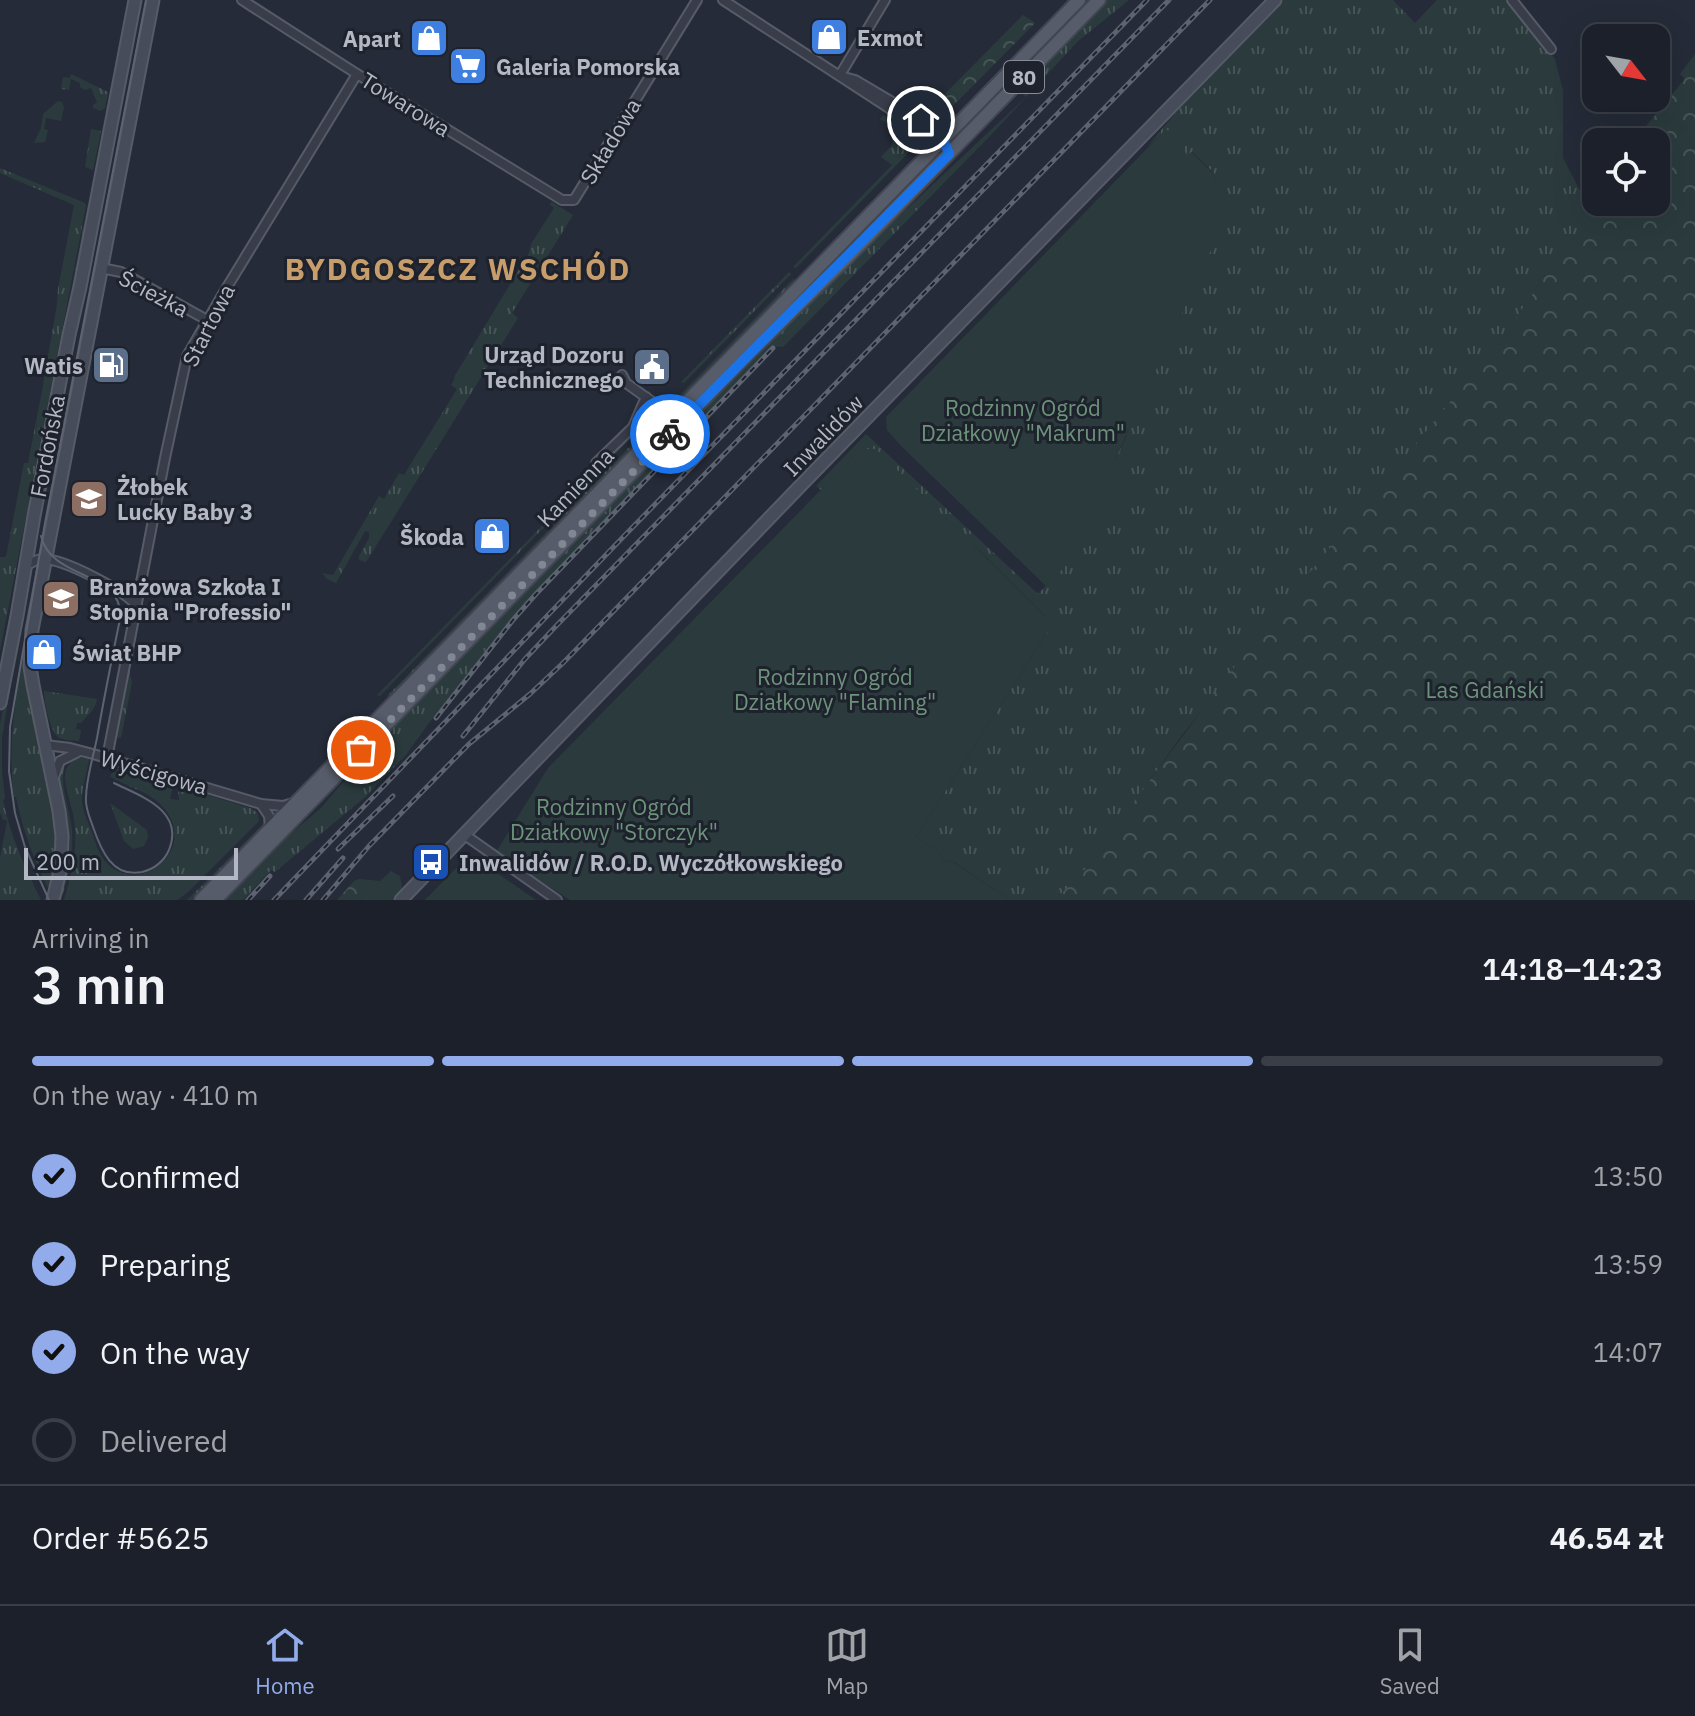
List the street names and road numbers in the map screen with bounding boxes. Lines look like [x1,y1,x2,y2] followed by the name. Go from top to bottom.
[1004,61,1044,93] road number: 80
[356,65,456,143] street label: Towarowa
[573,92,647,189] street label: Składowa
[114,263,194,323] street label: Ścieżka
[175,279,241,371] street label: Startowa
[777,388,869,482] street label: Inwalidów
[23,392,71,500] street label: Fordońska
[530,441,620,533] street label: Kamienna
[97,743,211,801] street label: Wyścigowa

